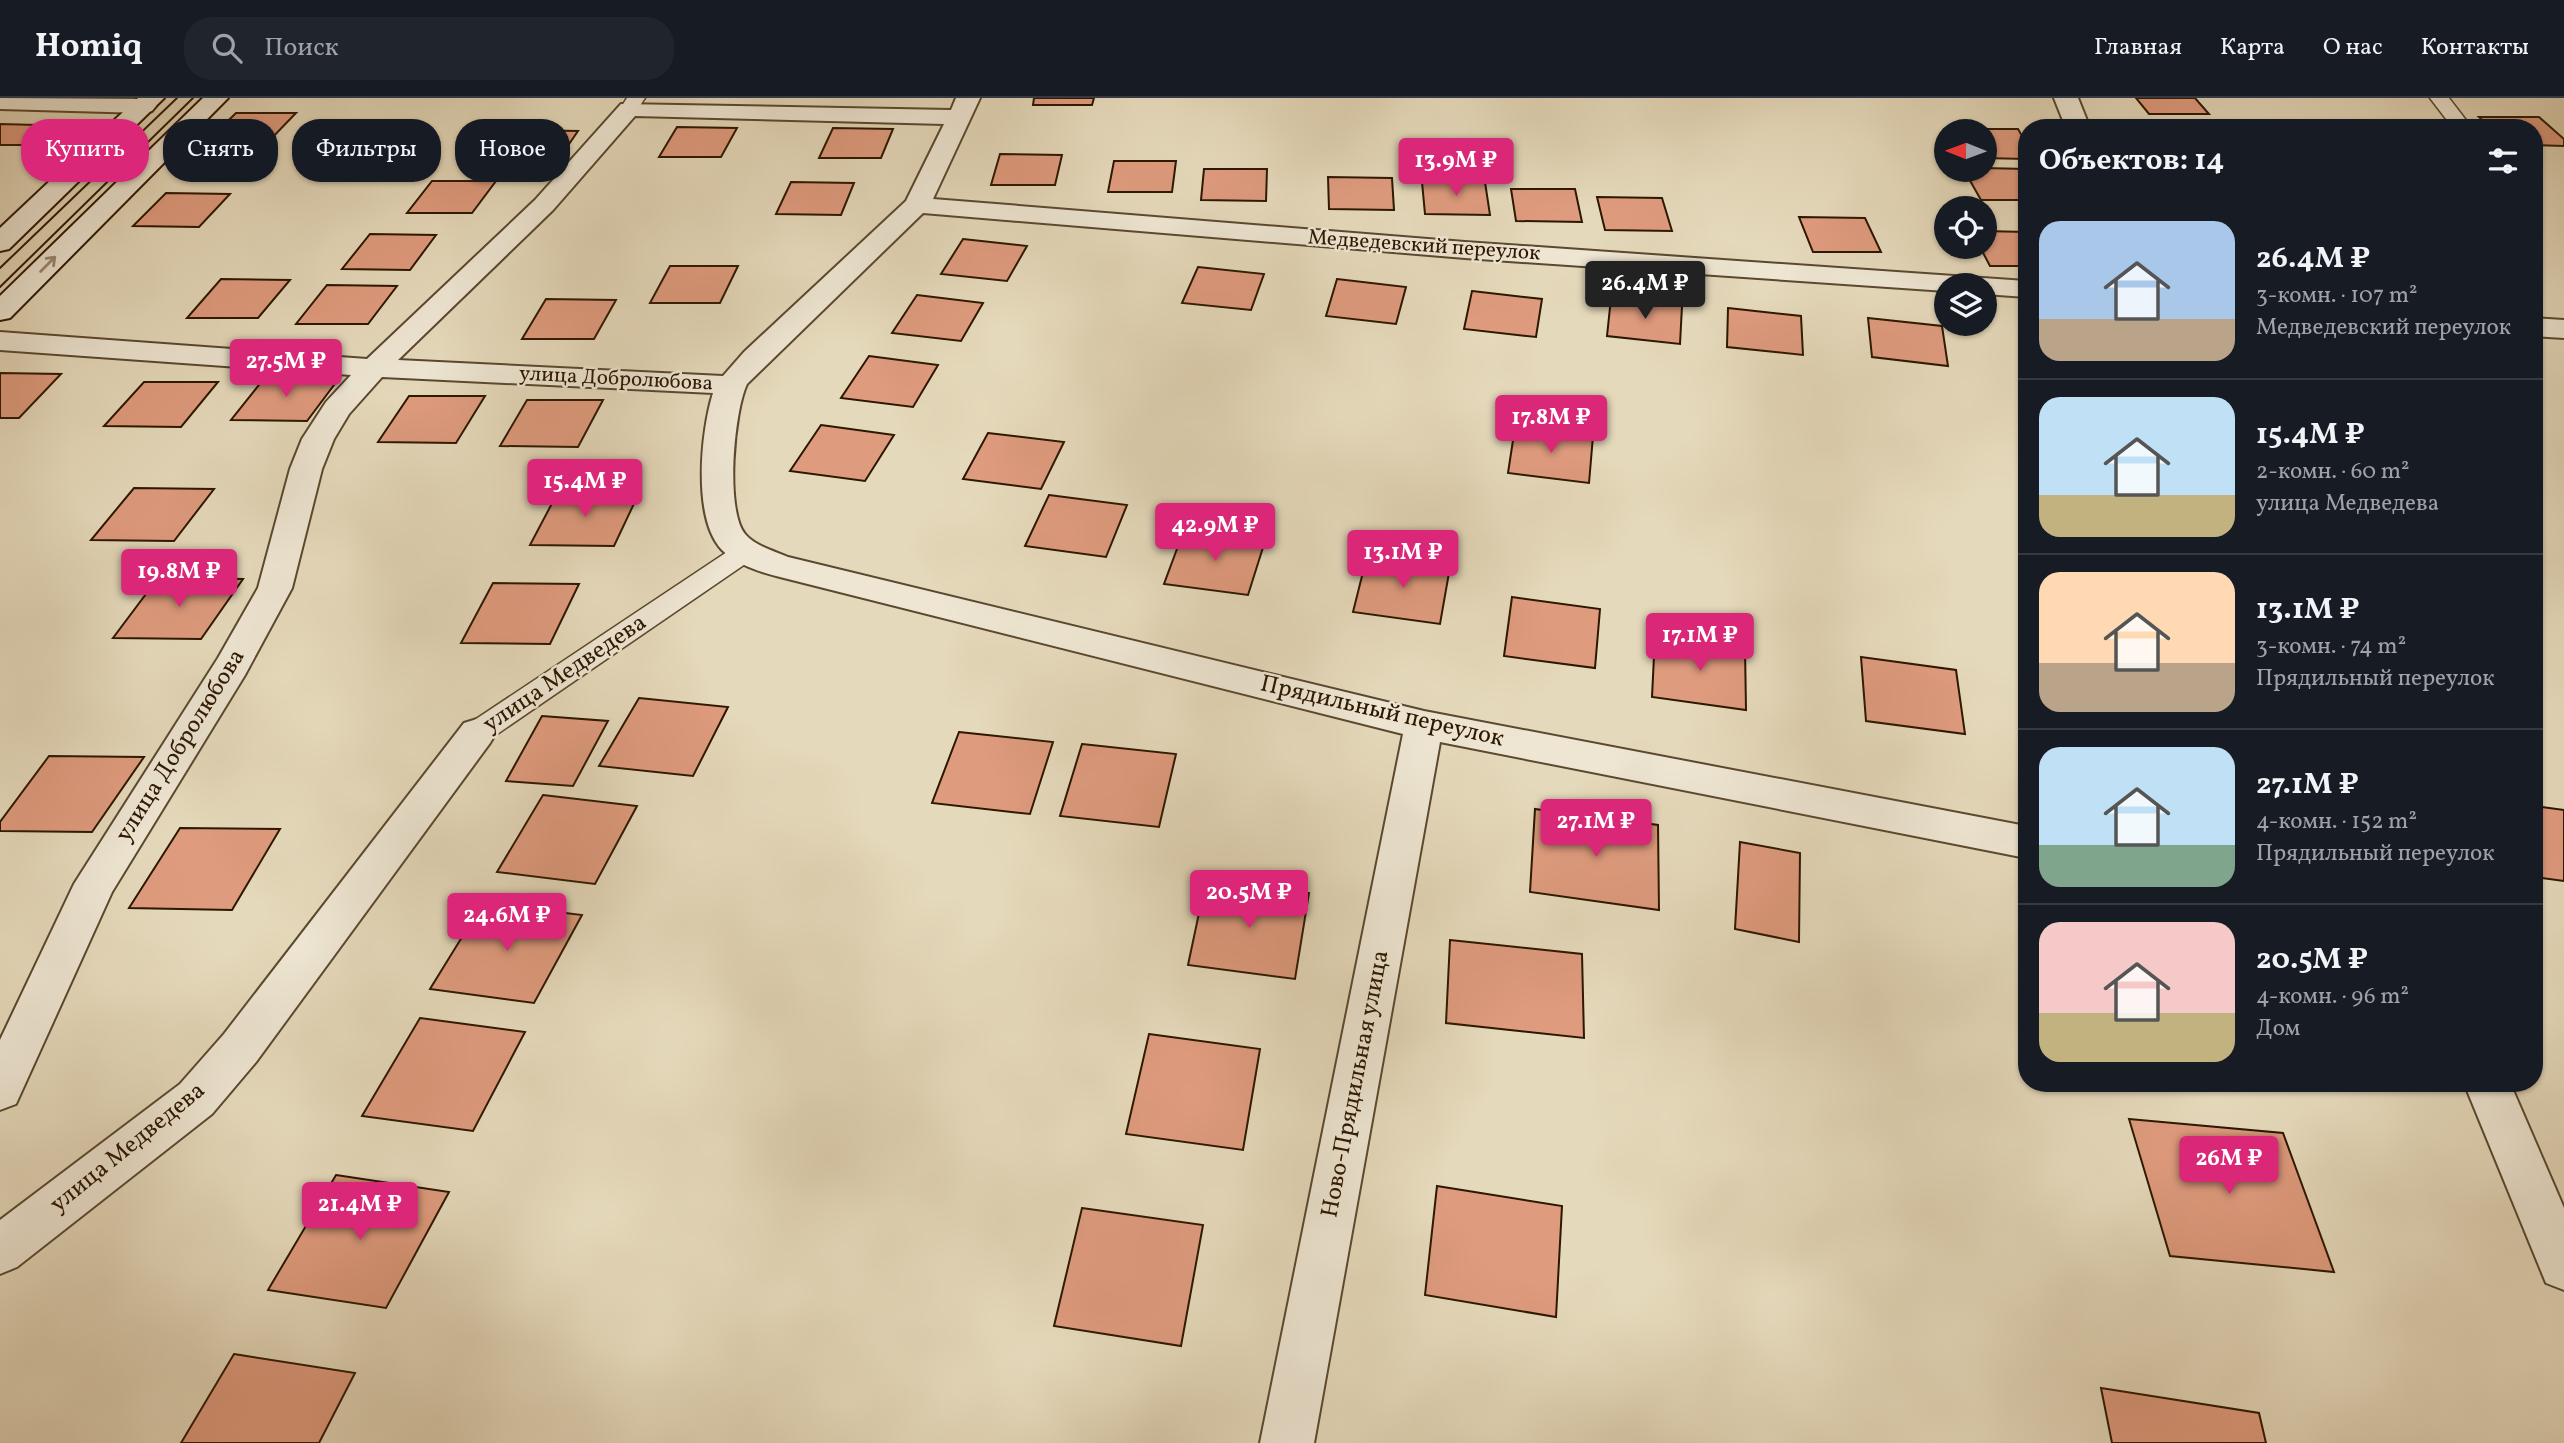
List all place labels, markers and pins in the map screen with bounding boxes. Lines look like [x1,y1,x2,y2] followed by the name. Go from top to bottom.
[1391,139,1521,198] pin: 13.9M ₽
[1580,262,1710,321] pin: 26.4M ₽
[221,340,351,399] pin: 27.5M ₽
[1486,396,1616,455] pin: 17.8M ₽
[520,460,650,519] pin: 15.4M ₽
[1150,504,1280,563] pin: 42.9M ₽
[1338,531,1468,590] pin: 13.1M ₽
[114,550,244,609] pin: 19.8M ₽
[1635,614,1765,673] pin: 17.1M ₽
[1531,800,1661,859] pin: 27.1M ₽
[1184,870,1314,930] pin: 20.5M ₽
[442,894,572,953] pin: 24.6M ₽
[2180,1136,2278,1196] pin: 26M ₽
[295,1182,425,1242] pin: 21.4M ₽

